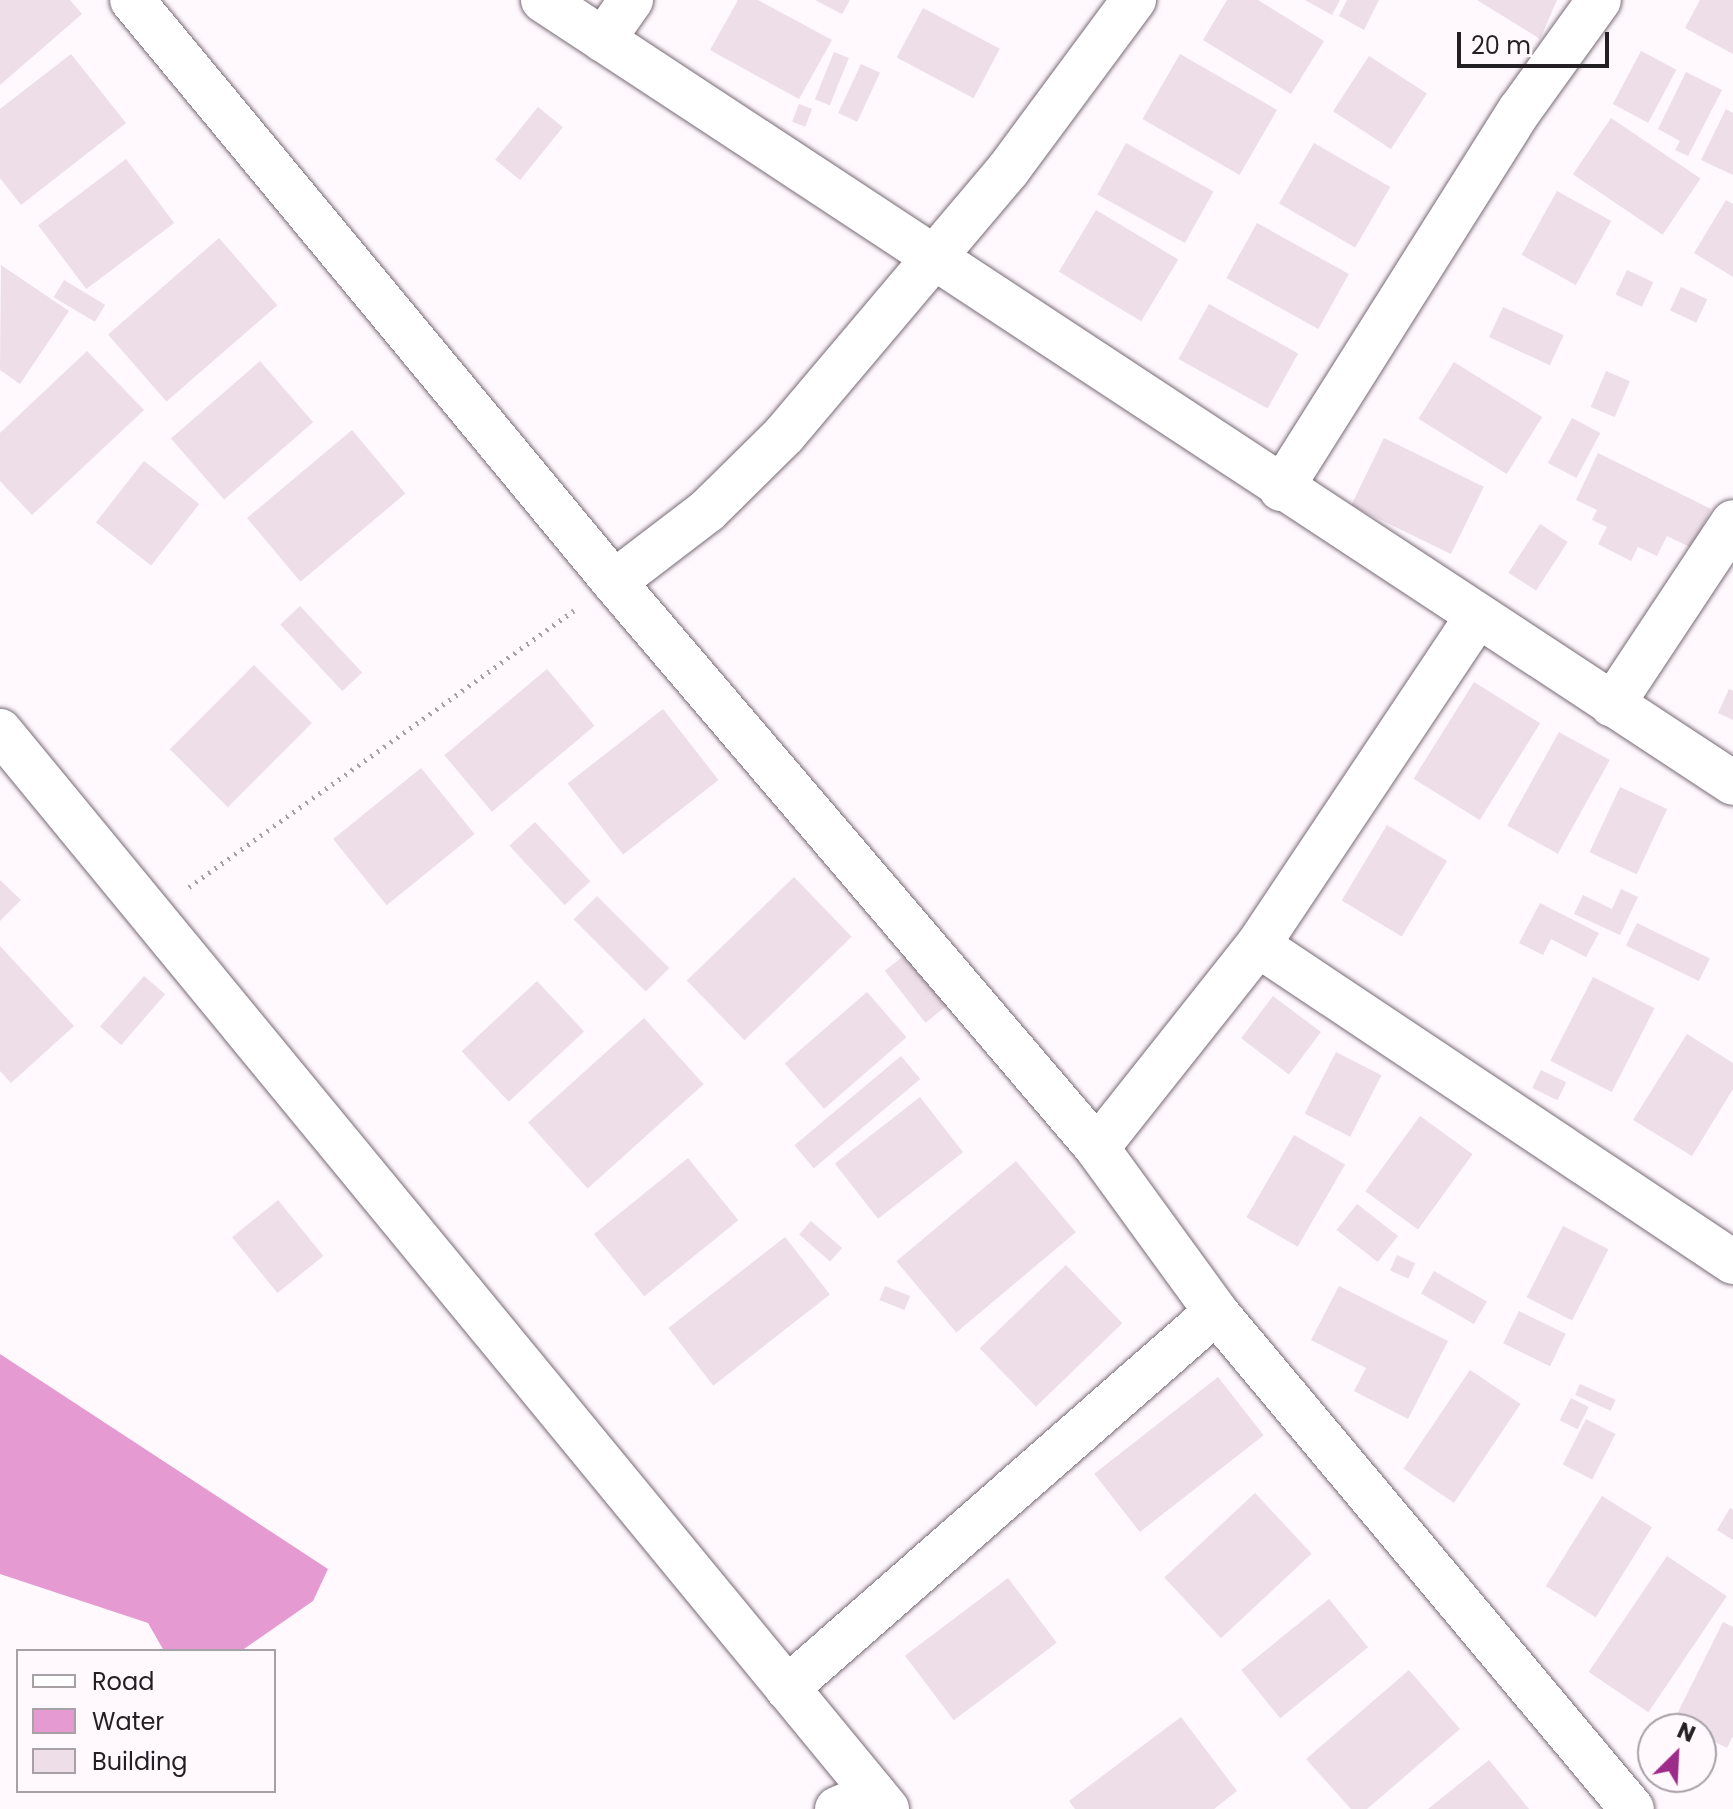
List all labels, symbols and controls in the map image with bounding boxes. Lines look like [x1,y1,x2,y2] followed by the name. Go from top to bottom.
[1461,16,1613,66] scale bar
[1471,29,1531,62] text: 20 m
[16,1649,276,1793] legend
[92,1665,154,1698] text: Road
[92,1705,164,1738] text: Water
[1637,1713,1717,1793] north arrow
[1672,1715,1700,1750] text: N
[92,1745,188,1778] text: Building

